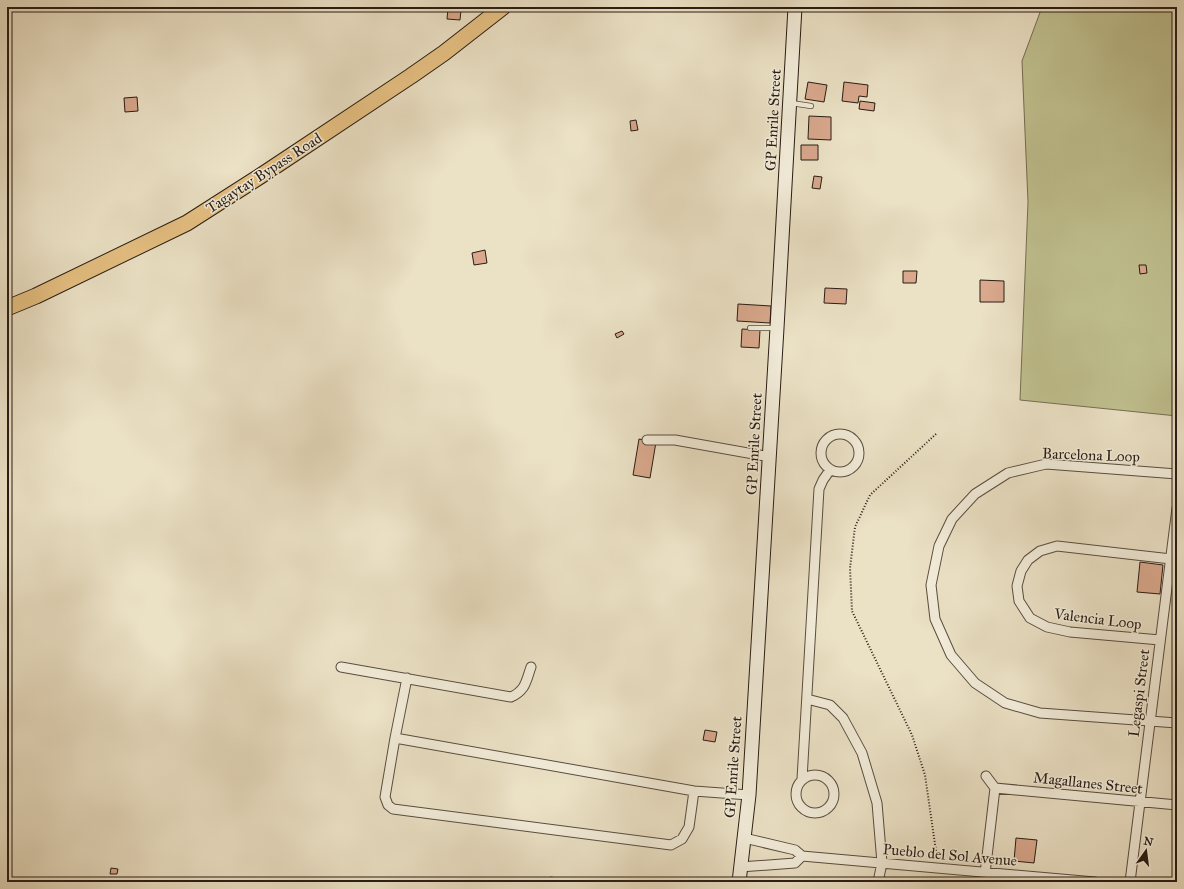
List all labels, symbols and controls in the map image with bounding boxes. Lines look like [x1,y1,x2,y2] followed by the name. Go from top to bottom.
[761,68,785,171] street label: GP Enrile Street
[203,129,326,217] street label: Tagaytay Bypass Road
[742,392,766,495] street label: GP Enrile Street
[1042,444,1140,466] street label: Barcelona Loop
[1052,605,1143,633] street label: Valencia Loop
[1125,647,1153,738] street label: Legaspi Street
[720,715,746,819] street label: GP Enrile Street
[1032,768,1144,798] street label: Magallanes Street
[1126,831,1166,871] north arrow
[1142,834,1155,849] text: N
[882,840,1018,870] street label: Pueblo del Sol Avenue

